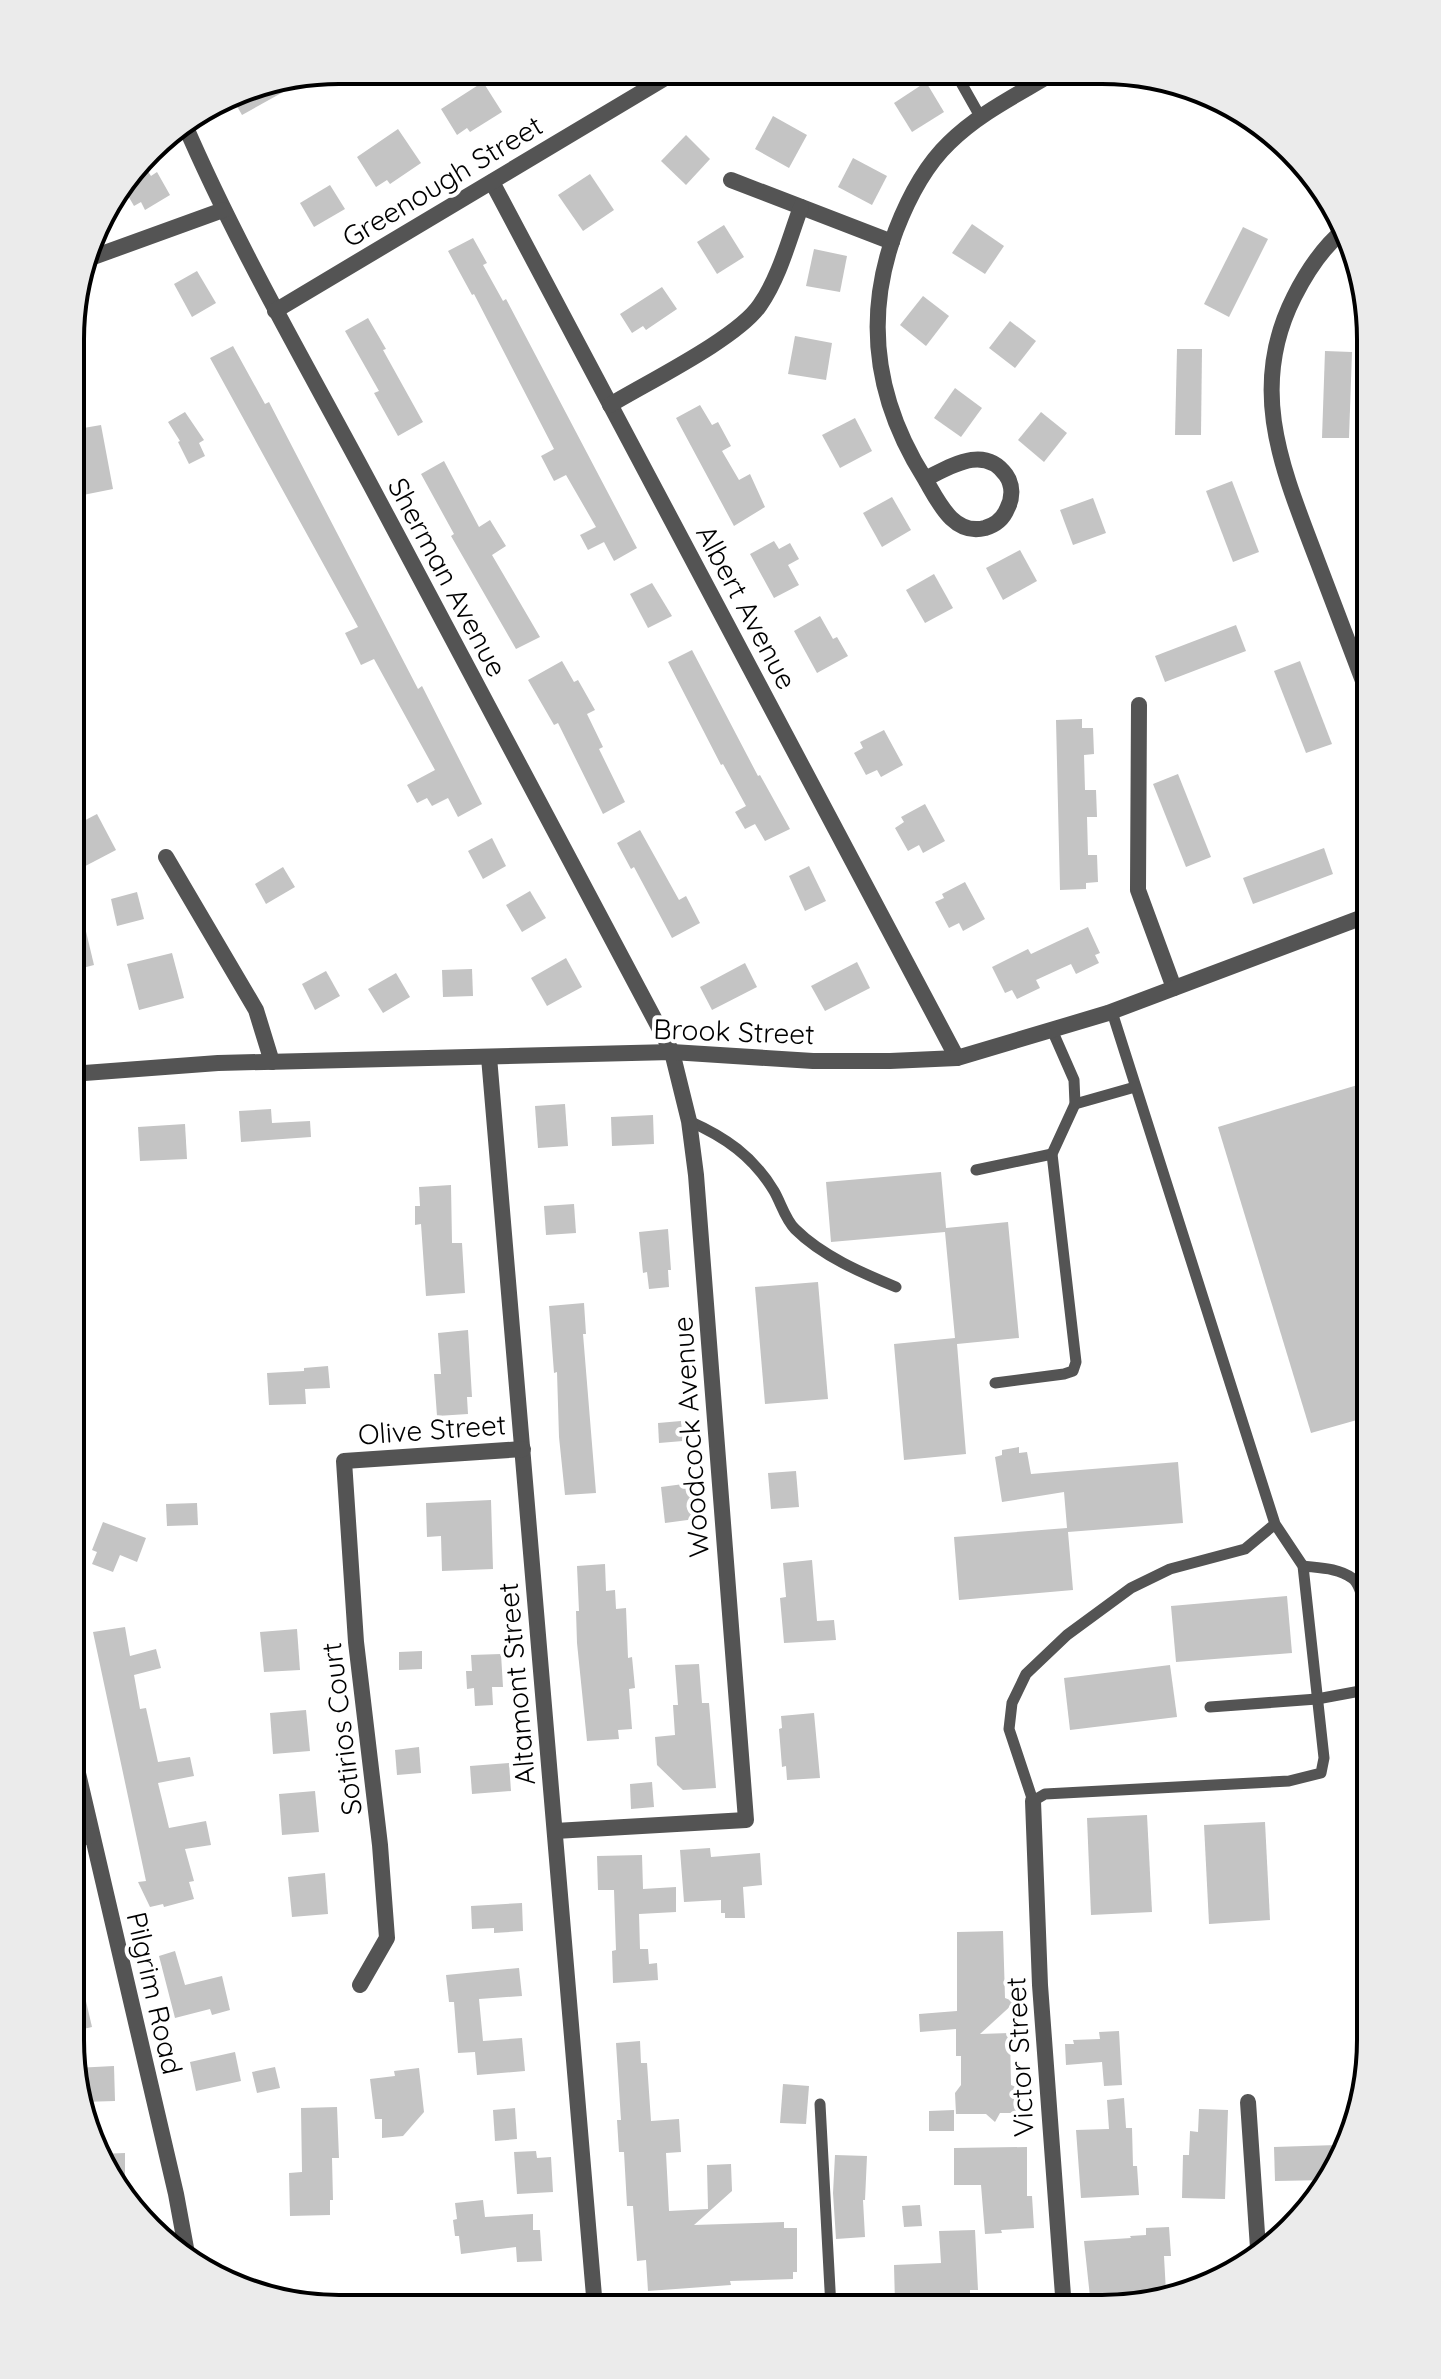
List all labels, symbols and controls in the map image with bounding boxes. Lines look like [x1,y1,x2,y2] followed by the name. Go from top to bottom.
[335,107,549,255] street label: Greenough Street
[381,472,515,682] street label: Sherman Avenue
[689,519,805,695] street label: Albert Avenue
[653,1011,815,1051] street label: Brook Street
[664,1315,716,1559] street label: Woodcock Avenue
[357,1406,507,1452] street label: Olive Street
[490,1581,542,1787] street label: Altamont Street
[313,1641,369,1817] street label: Sotirios Court
[119,1908,191,2078] street label: Pilgrim Road
[997,1976,1041,2138] street label: Victor Street

